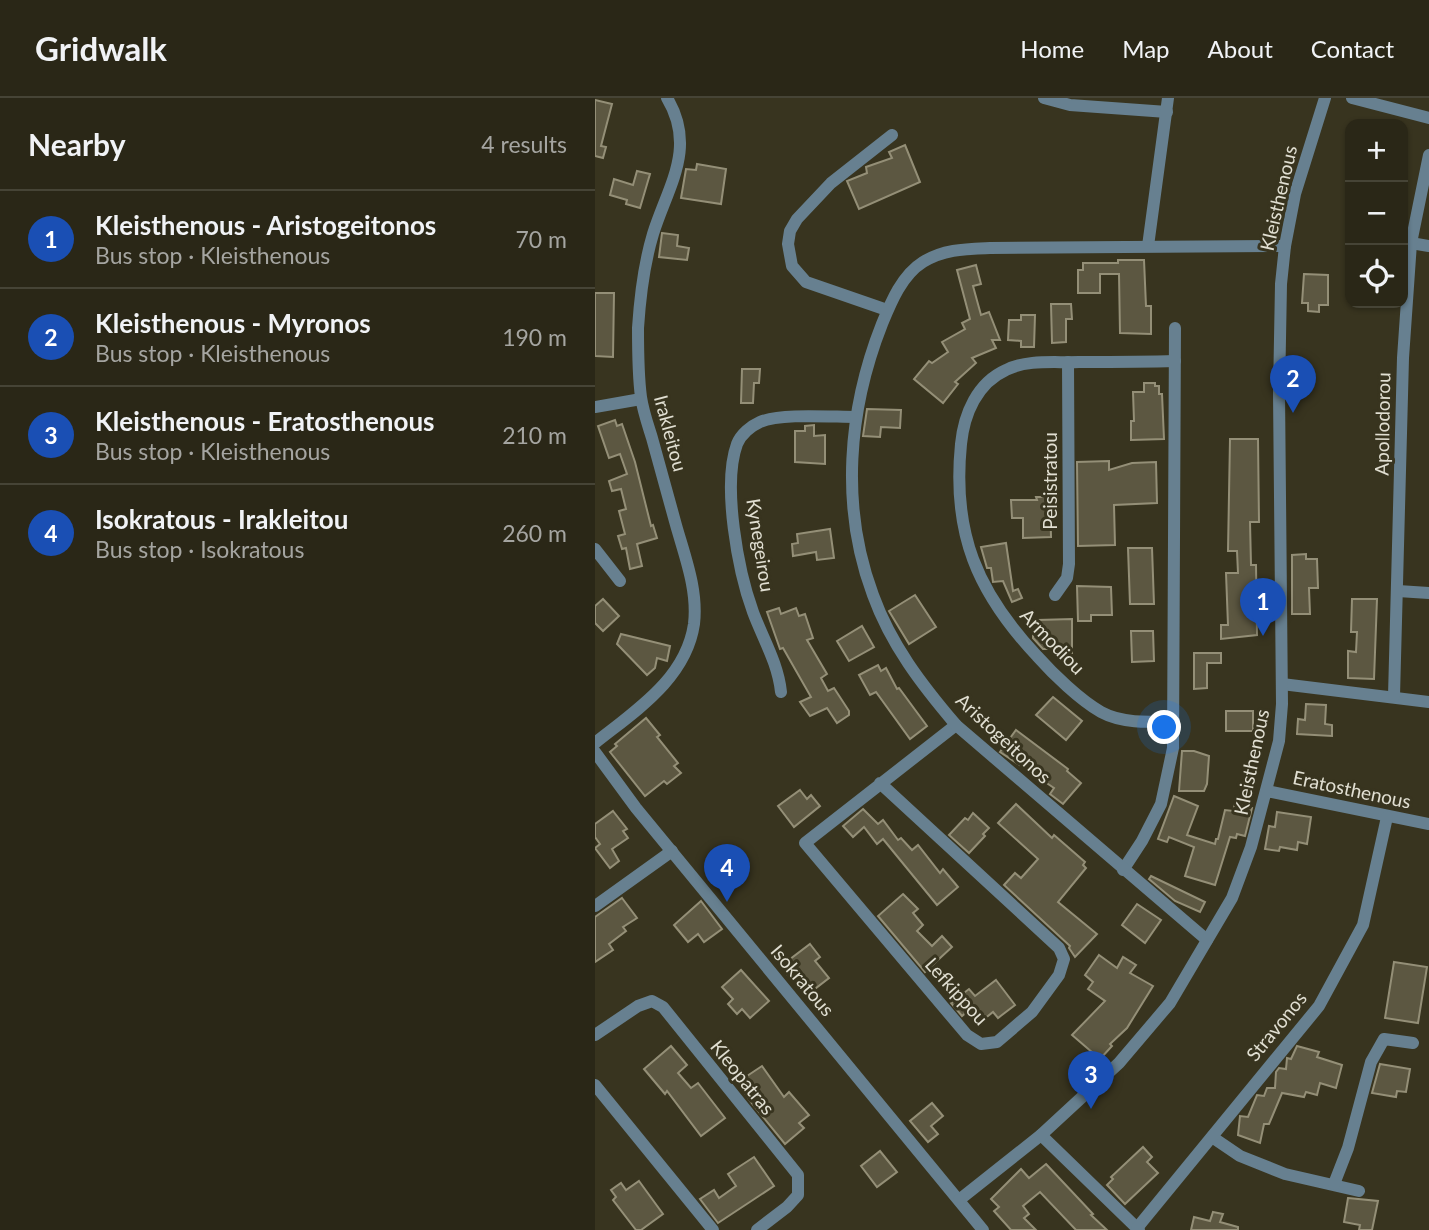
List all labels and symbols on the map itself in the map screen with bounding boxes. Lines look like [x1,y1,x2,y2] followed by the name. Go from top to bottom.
[1255,143,1301,253] street label: Kleisthenous
[1270,355,1316,413] pin: 2
[1370,372,1394,476] street label: Apollodorou
[650,392,692,474] street label: Irakleitou
[1038,432,1061,530] street label: Peisistratou
[742,497,780,593] street label: Kynegeirou
[1240,578,1286,636] pin: 1
[1016,603,1090,679] street label: Armodiou
[952,688,1056,788] street label: Aristogeitonos
[1229,707,1273,817] street label: Kleisthenous
[1147,710,1181,744] your location
[1291,765,1413,813] street label: Eratosthenous
[704,844,750,902] pin: 4
[767,940,839,1020] street label: Isokratous
[921,953,993,1029] street label: Lefkippou
[1241,987,1311,1065] street label: Stravonos
[706,1035,780,1119] street label: Kleopatras
[1068,1051,1114,1109] pin: 3

